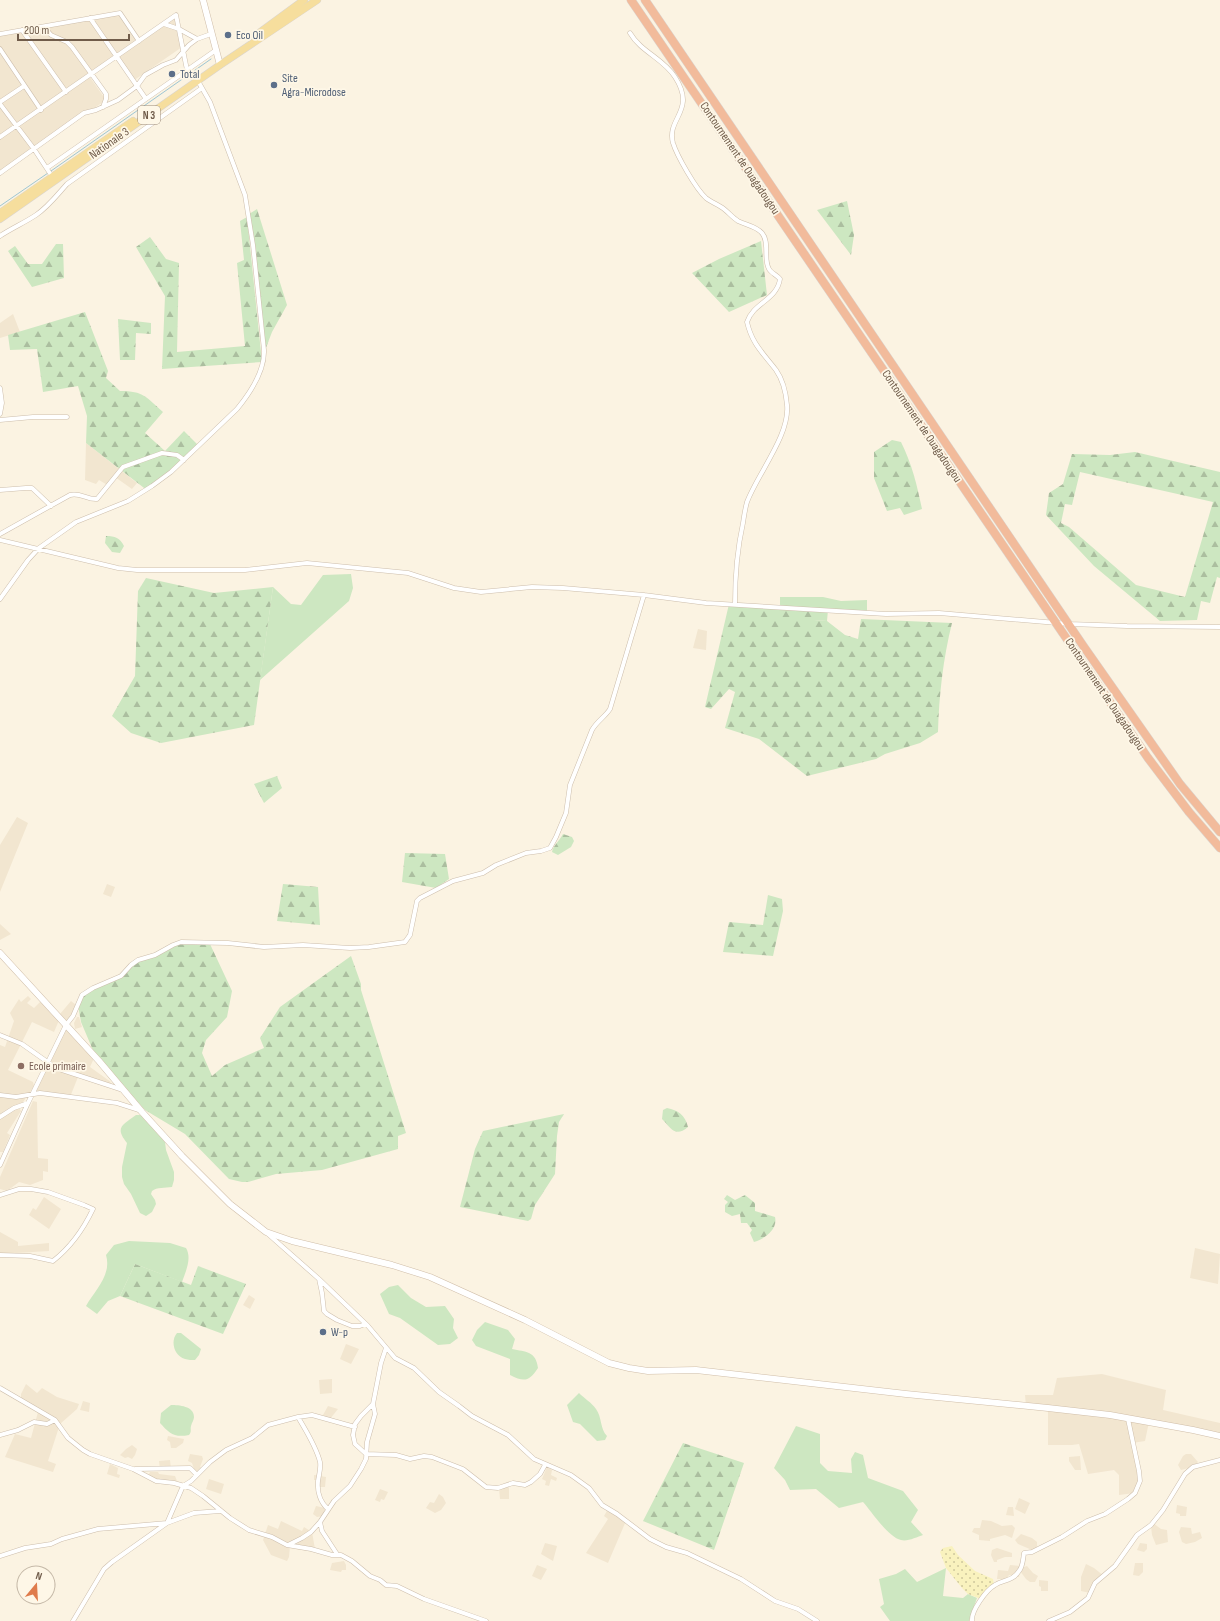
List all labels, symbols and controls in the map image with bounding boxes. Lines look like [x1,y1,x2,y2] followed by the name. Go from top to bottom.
[18,16,129,42] scale bar
[24,23,50,38] text: 200 m
[236,28,263,43] place label: Eco Oil
[223,30,233,40] marker: Eco Oil
[180,67,200,82] place label: Total
[167,69,177,79] marker: Total
[281,71,346,100] place label: Site Agra-Microdose
[269,80,279,90] marker: Site Agra-Microdose
[696,99,783,217] street label: Contournement de Ouagadougou
[138,106,160,124] road number: N 3
[86,124,132,163] street label: Nationale 3
[878,367,965,485] street label: Contournement de Ouagadougou
[1061,635,1148,753] street label: Contournement de Ouagadougou
[29,1059,86,1074] place label: Ecole primaire
[16,1061,26,1071] marker: Ecole primaire
[331,1325,348,1340] place label: W-p
[318,1327,328,1337] marker: W-p
[16,1565,56,1605] north arrow
[34,1569,44,1583] text: N

